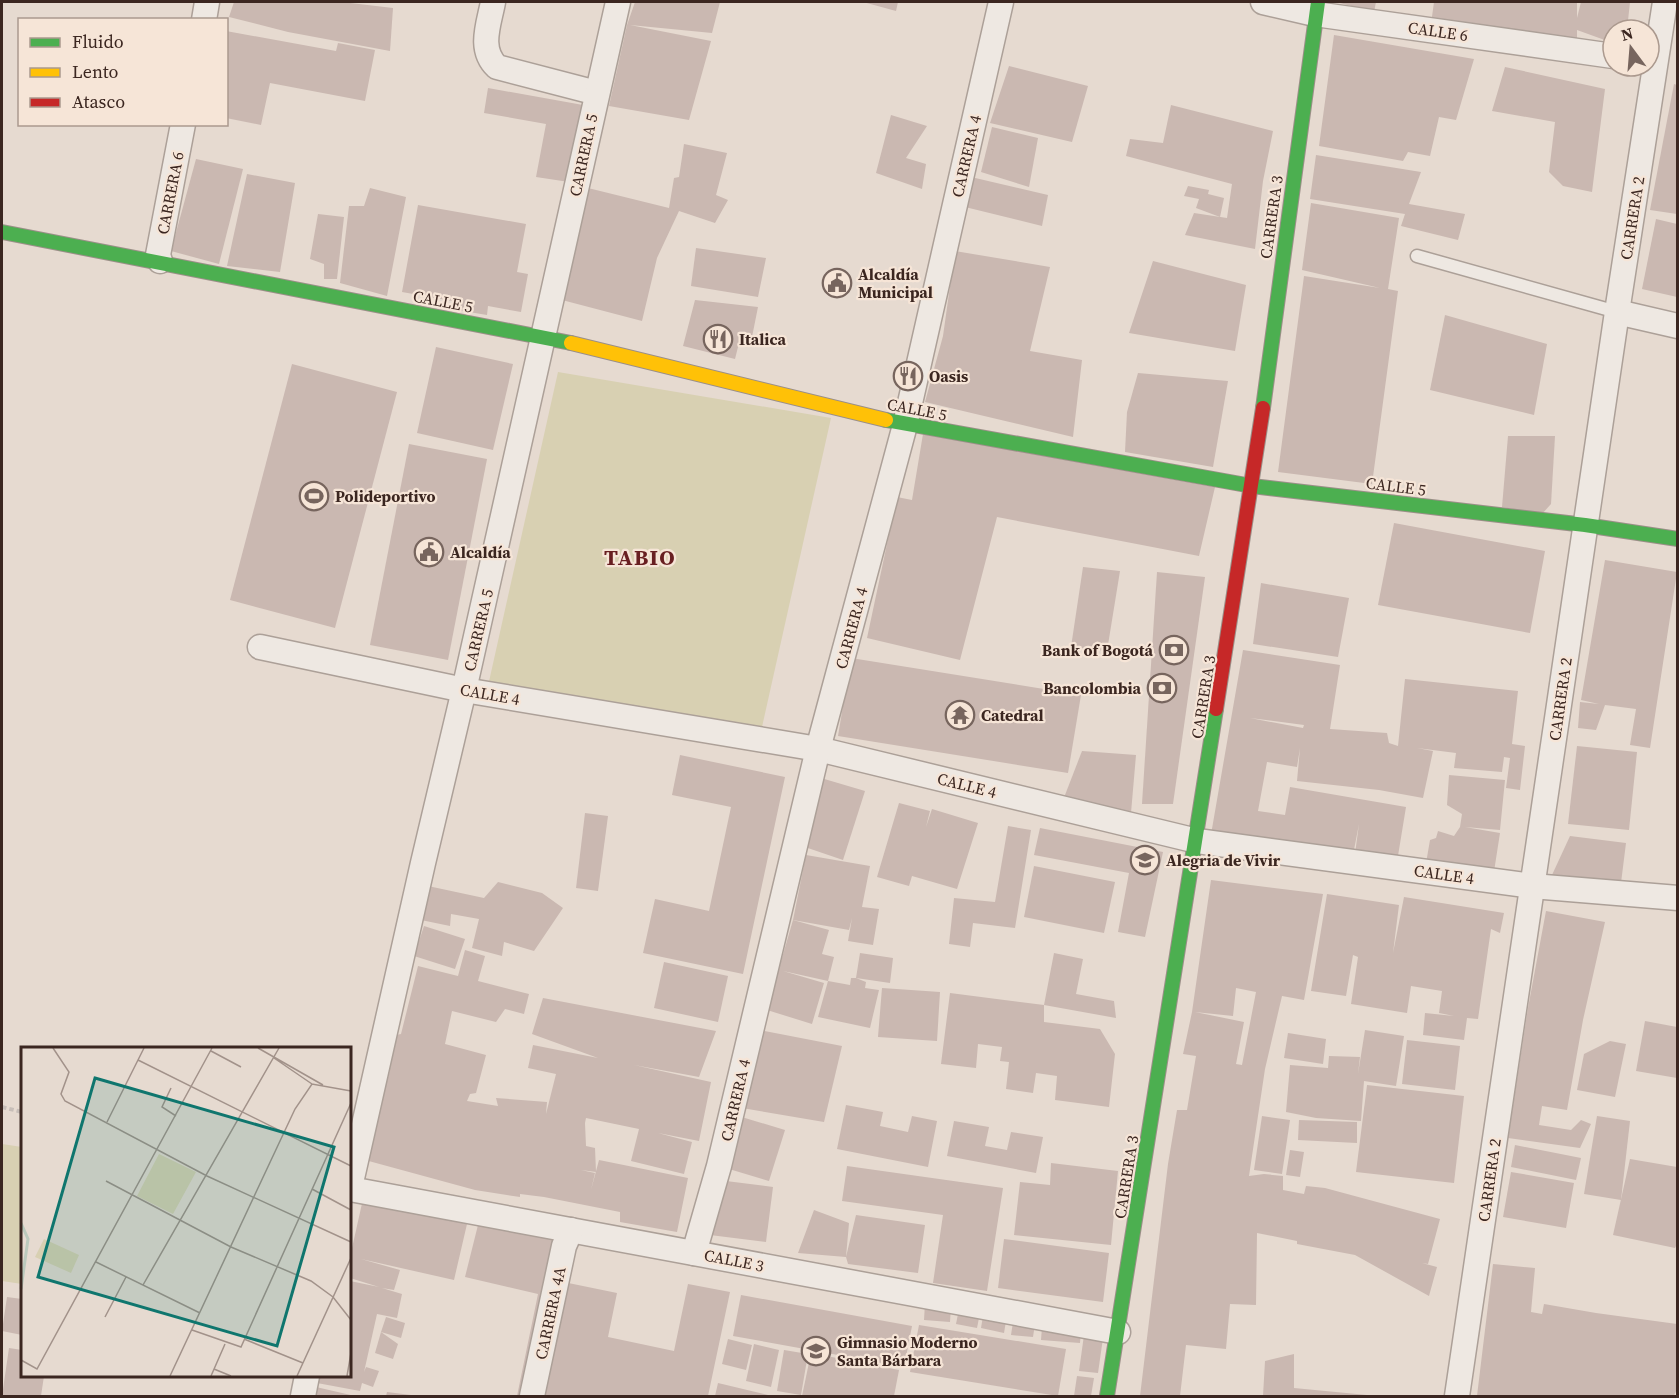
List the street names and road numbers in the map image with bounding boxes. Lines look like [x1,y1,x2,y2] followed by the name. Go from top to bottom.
[1407,16,1469,46] street label: CALLE 6
[564,112,602,198] street label: CARRERA 5
[946,113,986,199] street label: CARRERA 4
[151,150,189,236] street label: CARRERA 6
[1254,174,1288,260] street label: CARRERA 3
[1615,175,1649,261] street label: CARRERA 2
[411,284,475,318] street label: CALLE 5
[885,392,949,426] street label: CALLE 5
[1365,471,1427,501] street label: CALLE 5
[830,585,872,671] street label: CARRERA 4
[458,587,498,673] street label: CARRERA 5
[1186,654,1220,740] street label: CARRERA 3
[1543,656,1577,742] street label: CARRERA 2
[458,678,522,710] street label: CALLE 4
[935,767,999,803] street label: CALLE 4
[1413,859,1475,889] street label: CALLE 4
[715,1057,755,1143] street label: CARRERA 4
[1109,1134,1143,1220] street label: CARRERA 3
[1472,1137,1506,1223] street label: CARRERA 2
[702,1243,766,1277] street label: CALLE 3
[529,1264,571,1362] street label: CARRERA 4A

